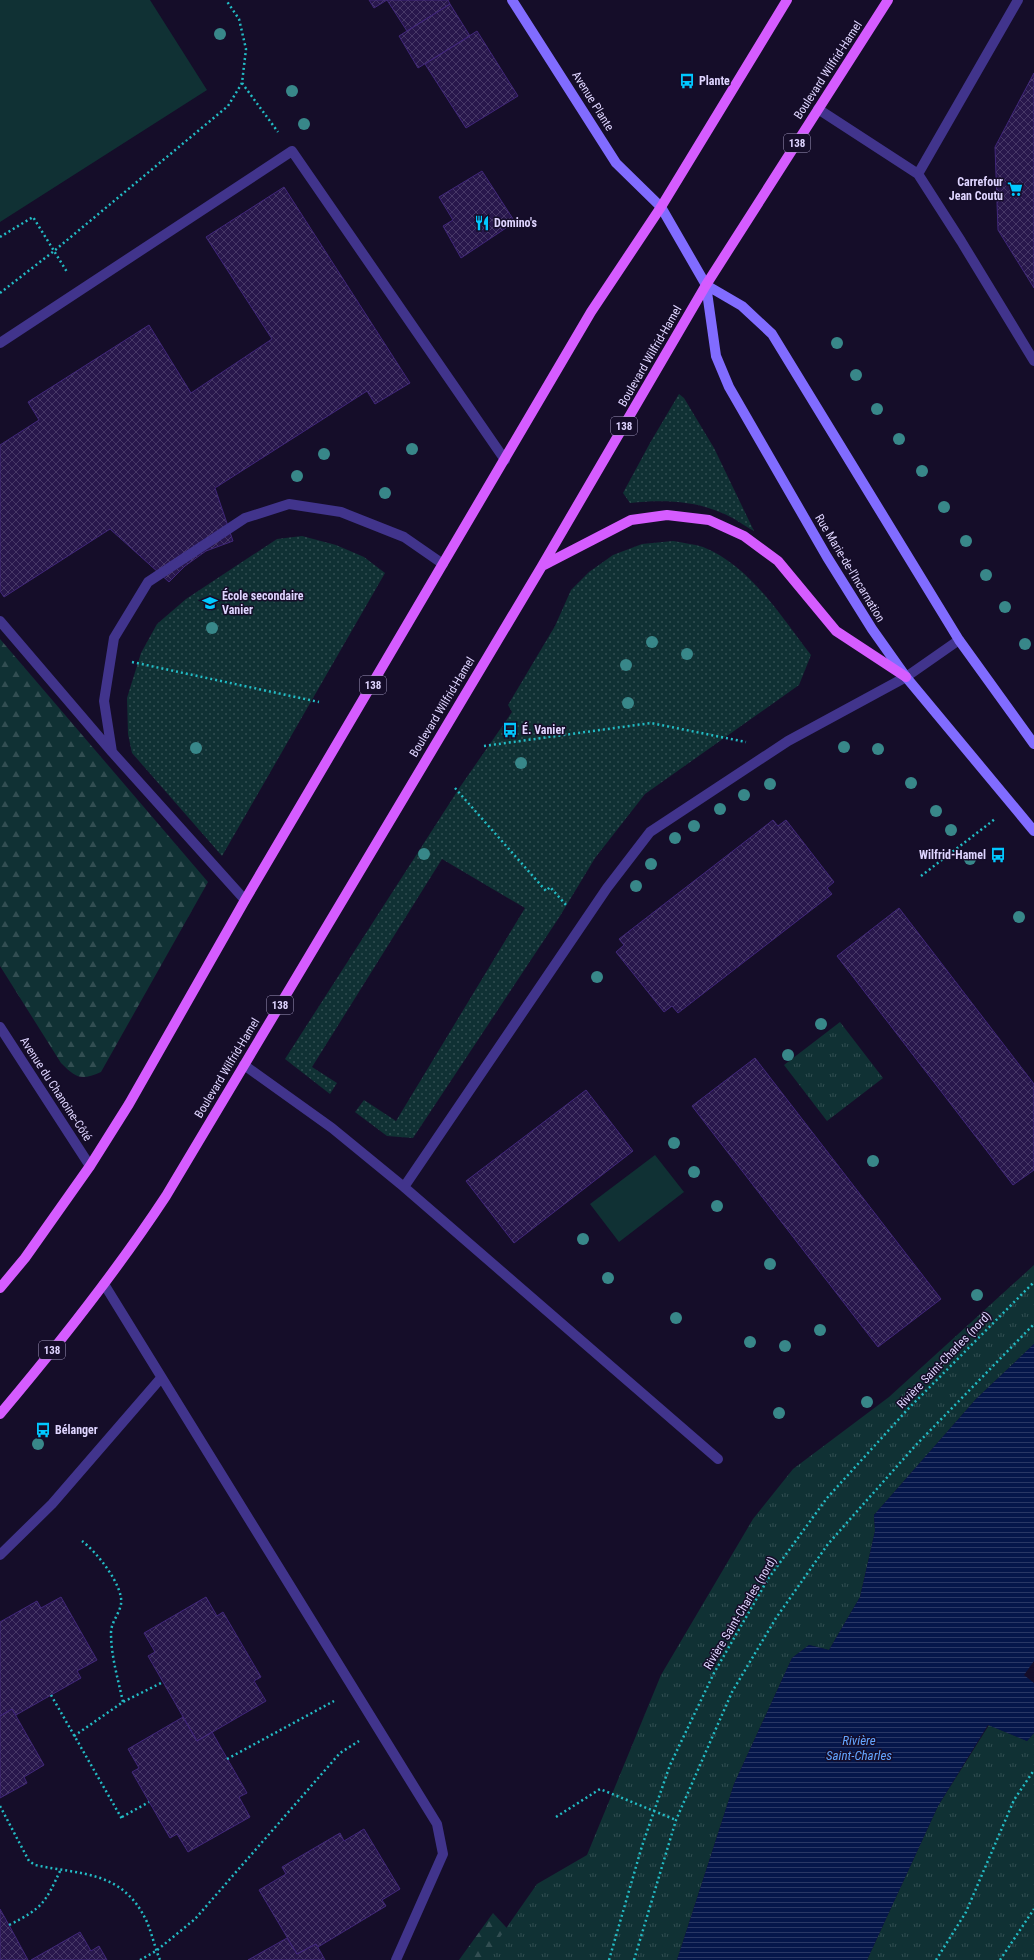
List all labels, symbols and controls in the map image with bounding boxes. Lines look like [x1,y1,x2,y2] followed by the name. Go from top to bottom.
[791,18,865,122] street label: Boulevard Wilfrid-Hamel
[569,69,617,134] street label: Avenue Plante
[678,72,696,90] bus stop icon: Plante
[699,74,730,88] place label: Plante
[784,134,810,152] road number: 138
[949,175,1003,203] place label: Carrefour Jean Coutu
[1006,180,1024,198] supermarket icon: Carrefour Jean Coutu
[473,214,491,232] restaurant icon: Domino's
[494,216,537,230] place label: Domino's
[615,303,685,409] street label: Boulevard Wilfrid-Hamel
[611,417,637,435] road number: 138
[812,512,888,625] street label: Rue Marie-de-l'Incarnation
[222,588,304,617] place label: École secondaire Vanier
[201,594,219,612] school or university icon: École secondaire Vanier
[407,654,477,760] street label: Boulevard Wilfrid-Hamel
[360,676,386,694] road number: 138
[501,721,519,739] bus stop icon: É. Vanier
[522,722,565,737] place label: É. Vanier
[989,846,1007,864] bus stop icon: Wilfrid-Hamel
[919,848,986,862] place label: Wilfrid-Hamel
[267,996,293,1014] road number: 138
[192,1015,262,1121] street label: Boulevard Wilfrid-Hamel
[17,1034,95,1144] street label: Avenue du Chanoine-Côté
[894,1309,994,1411] street label: Rivière Saint-Charles (nord)
[39,1341,65,1359] road number: 138
[34,1421,52,1439] bus stop icon: Bélanger
[55,1423,98,1437] place label: Bélanger
[701,1554,779,1672] street label: Rivière Saint-Charles (nord)
[826,1733,892,1763] water label: Rivière Saint-Charles

